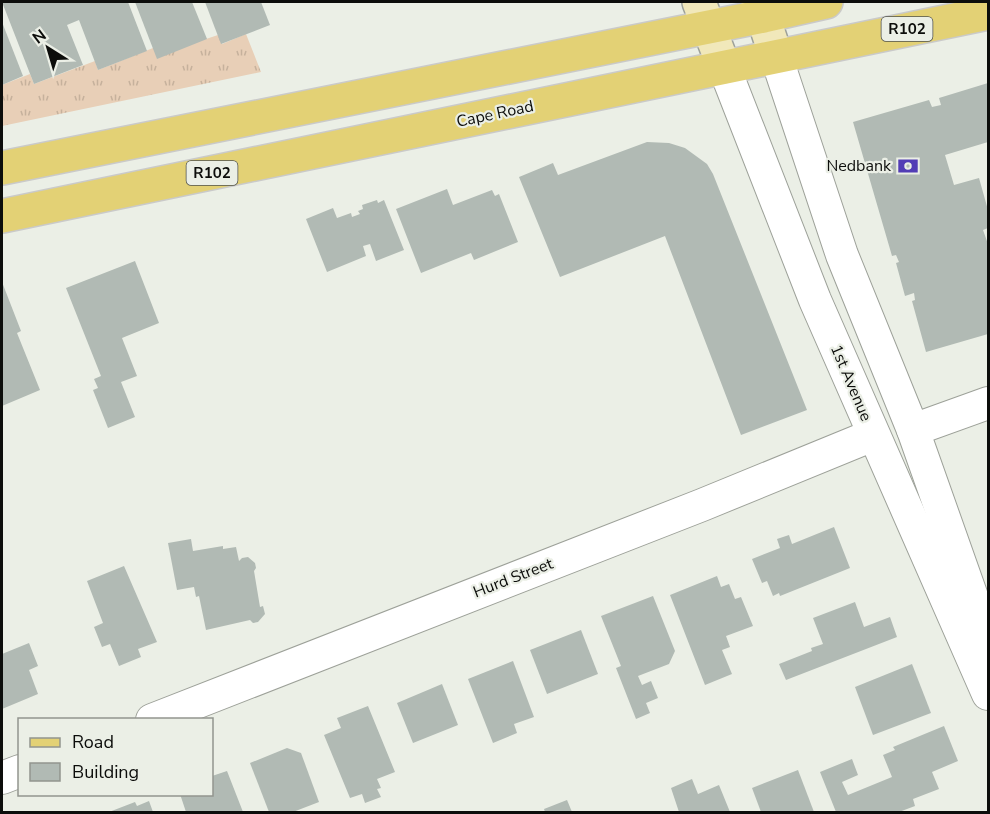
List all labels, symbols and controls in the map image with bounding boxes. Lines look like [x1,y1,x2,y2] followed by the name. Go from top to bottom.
[882,17,932,41] road number: R102
[18,18,78,78] north arrow
[28,24,51,49] text: N
[454,95,536,133] street label: Cape Road
[896,154,920,178] bank icon: Nedbank
[826,155,892,177] place label: Nedbank
[186,161,238,185] road number: R102
[825,341,877,425] street label: 1st Avenue
[470,553,556,603] street label: Hurd Street
[18,718,213,796] legend
[72,730,114,754] text: Road
[72,760,139,784] text: Building

